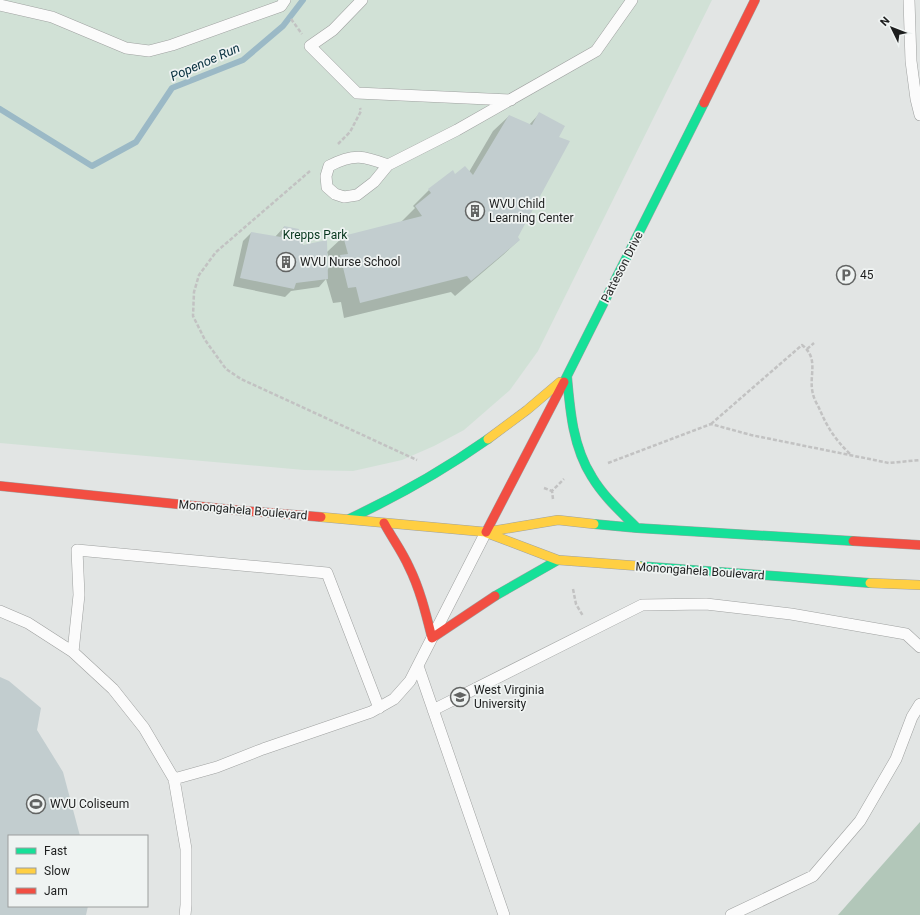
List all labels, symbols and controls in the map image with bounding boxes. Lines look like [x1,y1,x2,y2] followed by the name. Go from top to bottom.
[872,8,912,48] north arrow
[878,14,893,29] text: N
[168,40,242,84] water label: Popenoe Run
[489,197,573,225] place label: WVU Child Learning Center
[464,200,486,222] building icon: WVU Child Learning Center
[283,228,348,242] park label: Krepps Park
[598,229,646,305] street label: Patteson Drive
[275,251,297,273] building icon: WVU Nurse School
[300,255,400,269] place label: WVU Nurse School
[835,264,857,286] parking icon: 45
[860,268,874,282] place label: 45
[178,497,308,523] street label: Monongahela Boulevard
[635,560,765,582] street label: Monongahela Boulevard
[474,683,544,711] place label: West Virginia University
[449,686,471,708] school or university icon: West Virginia University
[25,793,47,815] sports icon: WVU Coliseum
[50,797,129,811] place label: WVU Coliseum
[8,835,148,907] legend
[44,844,67,858] text: Fast
[44,864,70,878] text: Slow
[44,884,68,898] text: Jam

